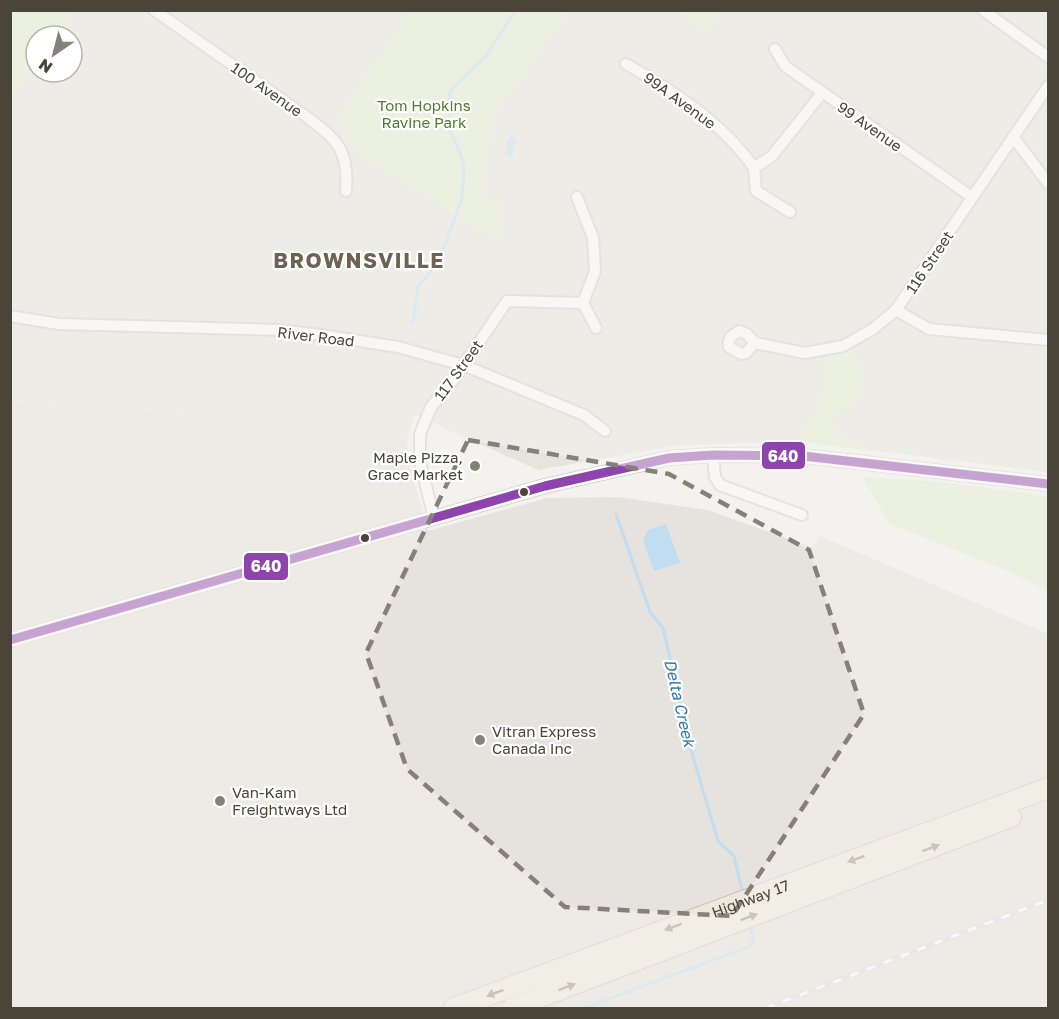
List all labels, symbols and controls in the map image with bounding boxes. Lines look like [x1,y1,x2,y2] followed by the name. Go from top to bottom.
[24,24,84,84] north arrow
[35,55,56,78] text: N
[228,58,306,120] street label: 100 Avenue
[640,68,720,132] street label: 99A Avenue
[377,96,471,131] park label: Tom Hopkins Ravine Park
[834,97,906,155] street label: 99 Avenue
[901,227,957,297] street label: 116 Street
[273,247,445,273] district label: BROWNSVILLE
[277,322,355,350] street label: River Road
[430,336,486,404] street label: 117 Street
[761,441,806,470] line badge: 640
[768,446,798,466] text: 640
[368,448,463,483] place label: Maple Pizza, Grace Market
[468,459,482,473] marker: Maple Pizza, Grace Market
[518,486,530,498] unlabelled marker
[359,532,371,544] unlabelled marker
[243,552,289,581] line badge: 640
[251,556,281,576] text: 640
[660,657,700,751] water label: Delta Creek
[492,722,596,757] place label: Vitran Express Canada Inc
[473,733,487,747] marker: Vitran Express Canada Inc
[232,783,347,818] place label: Van-Kam Freightways Ltd
[213,794,227,808] marker: Van-Kam Freightways Ltd
[922,842,940,852] one-way arrow
[847,855,865,865] one-way arrow
[709,876,792,921] street label: Highway 17
[740,912,758,922] one-way arrow
[664,922,682,932] one-way arrow
[558,982,576,992] one-way arrow
[486,989,504,999] one-way arrow

